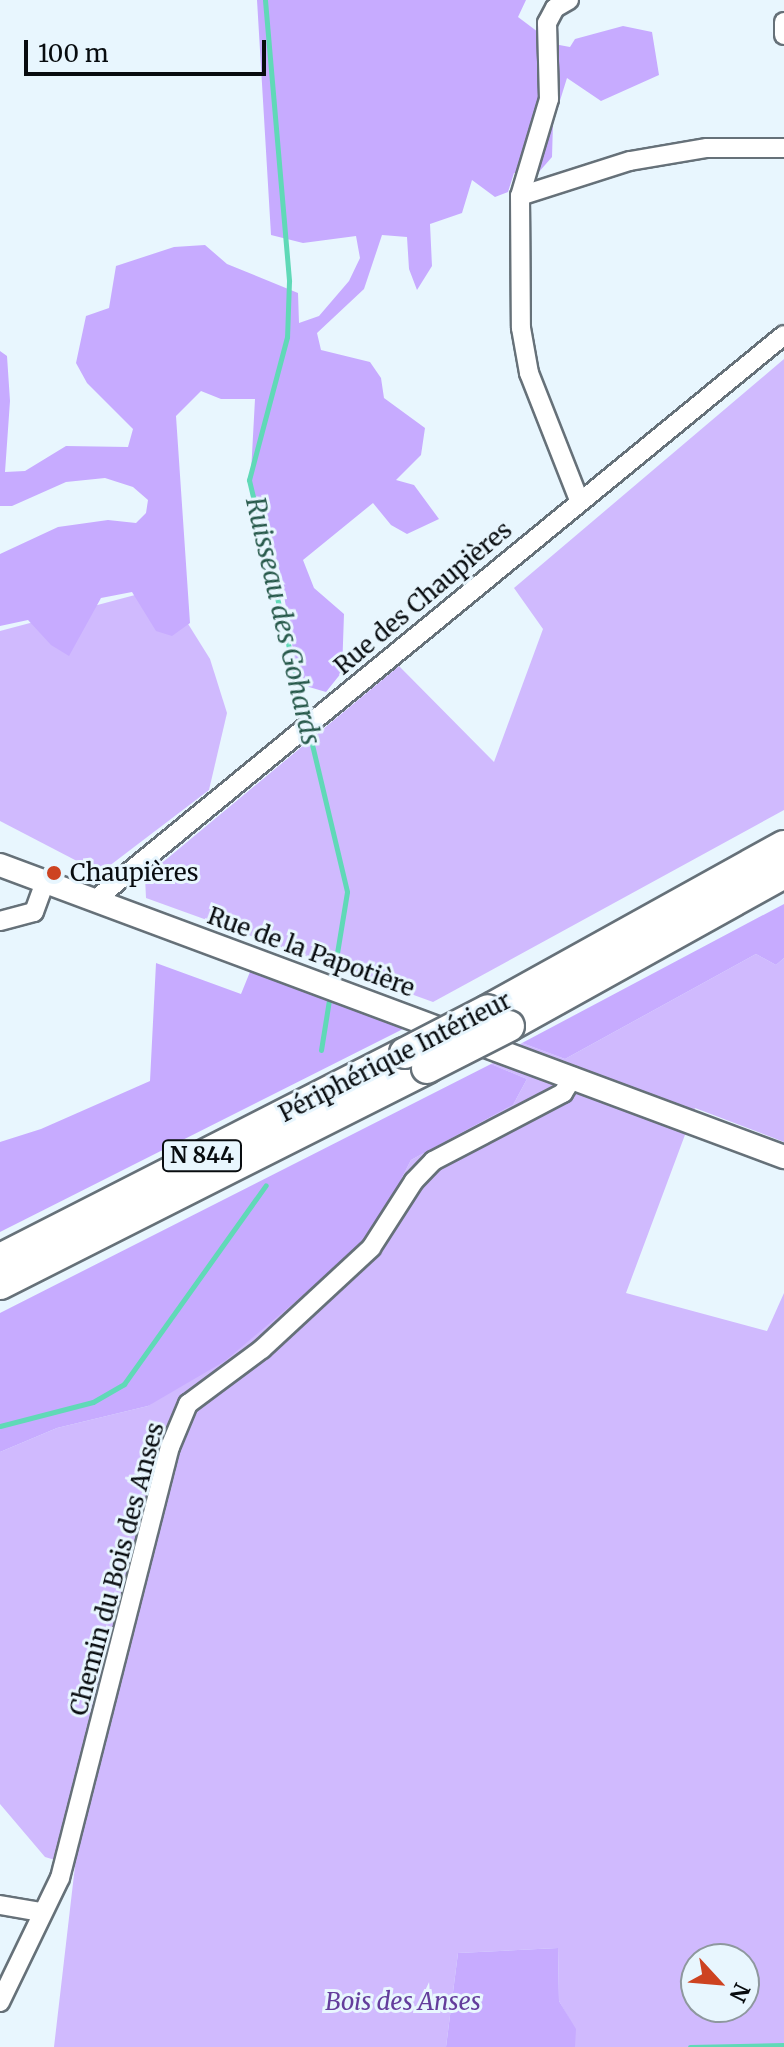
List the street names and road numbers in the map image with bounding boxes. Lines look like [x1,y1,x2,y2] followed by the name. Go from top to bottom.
[328,515,518,681] street label: Rue des Chaupières
[204,901,418,1003] street label: Rue de la Papotière
[274,986,516,1128] street label: Périphérique Intérieur
[160,1138,244,1174] road number: N 844
[64,1419,170,1719] street label: Chemin du Bois des Anses

